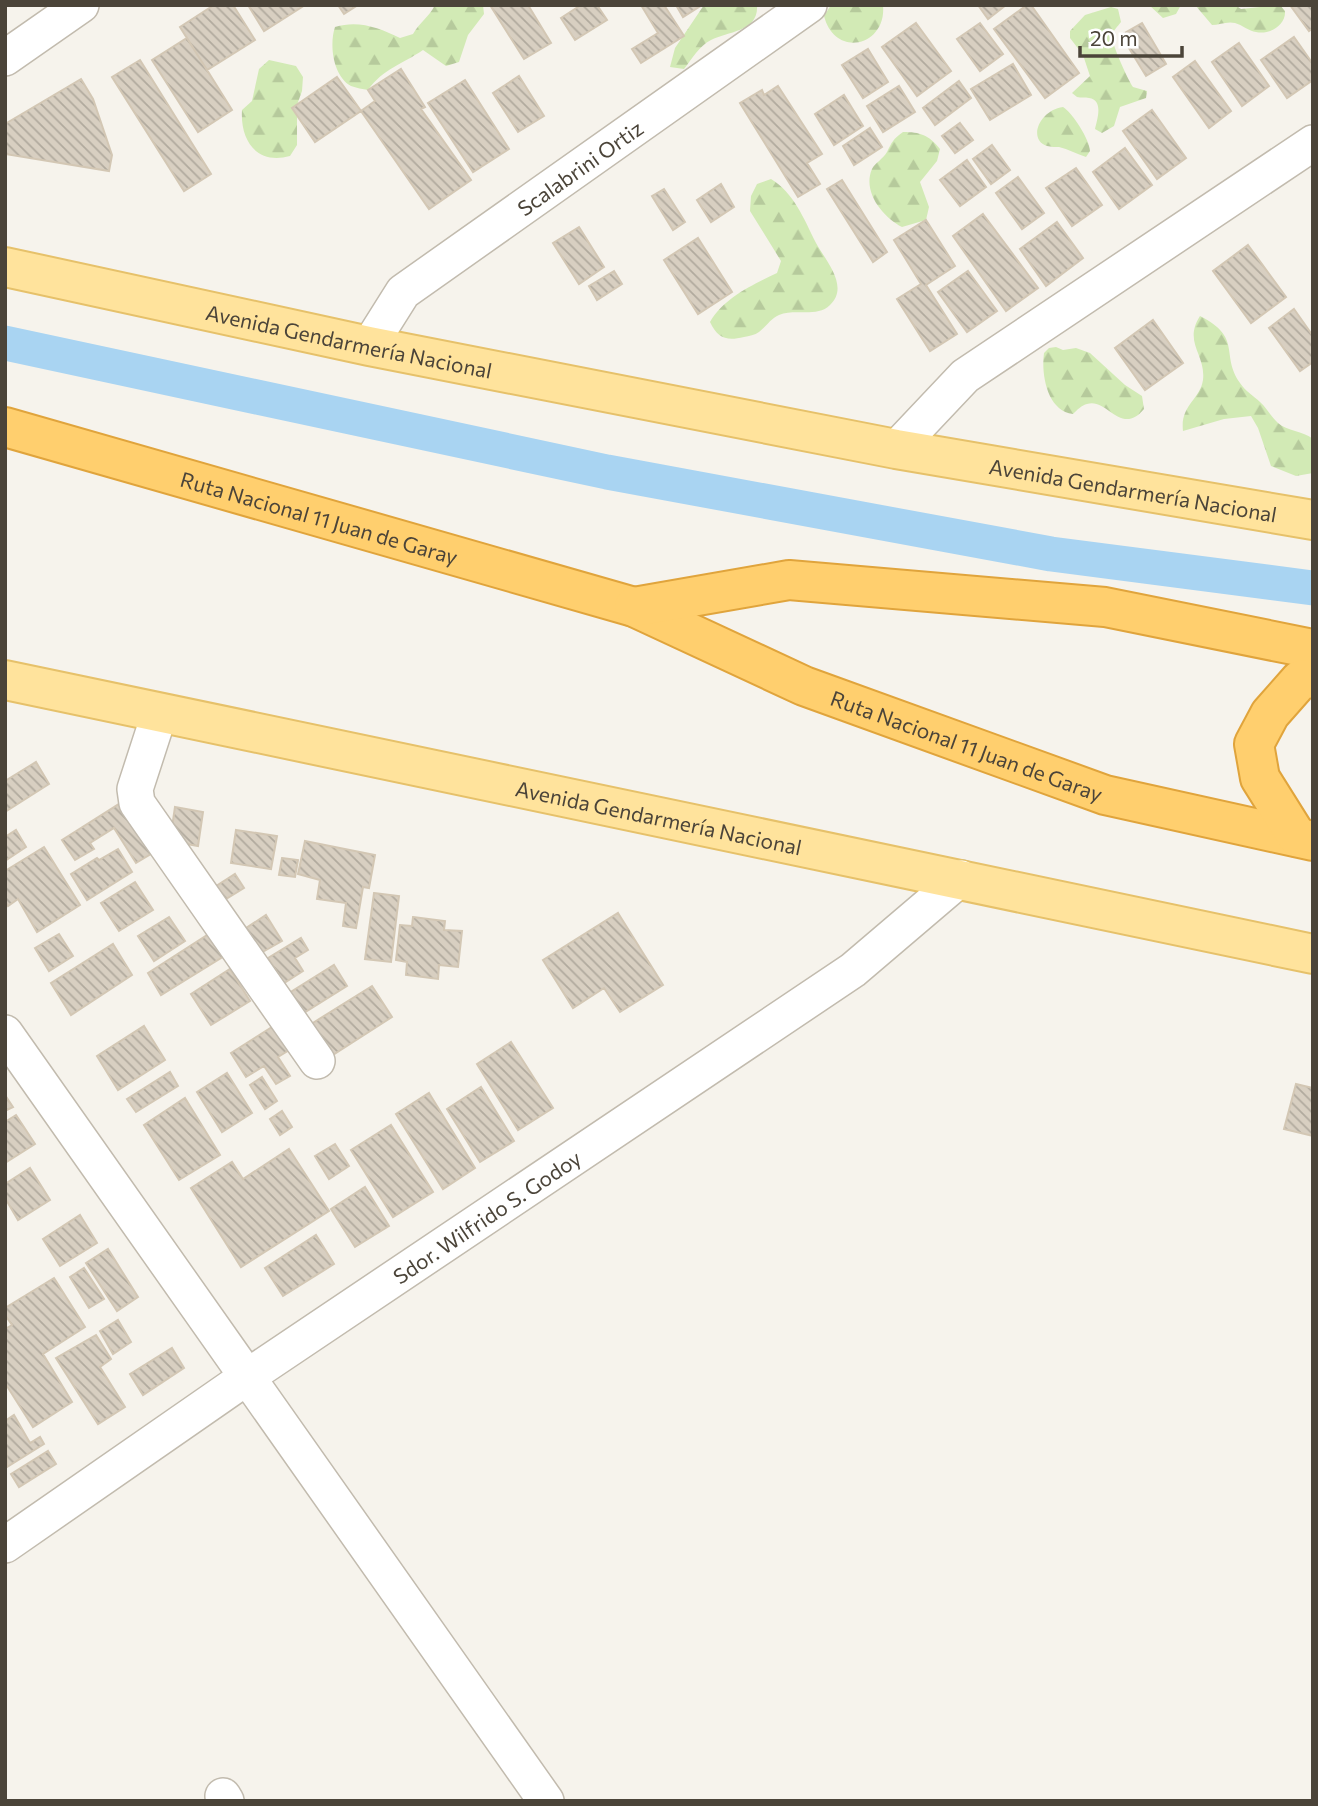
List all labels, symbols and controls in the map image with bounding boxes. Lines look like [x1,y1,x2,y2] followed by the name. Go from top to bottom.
[1080,14,1182,58] scale bar
[1090,25,1138,50] text: 20 m
[512,114,647,220] street label: Scalabrini Ortiz
[204,299,494,382] street label: Avenida Gendarmería Nacional
[987,453,1279,526] street label: Avenida Gendarmería Nacional
[178,465,461,569] street label: Ruta Nacional 11 Juan de Garay
[828,684,1106,806] street label: Ruta Nacional 11 Juan de Garay
[514,775,804,859] street label: Avenida Gendarmería Nacional
[388,1144,585,1288] street label: Sdor. Wilfrido S. Godoy

